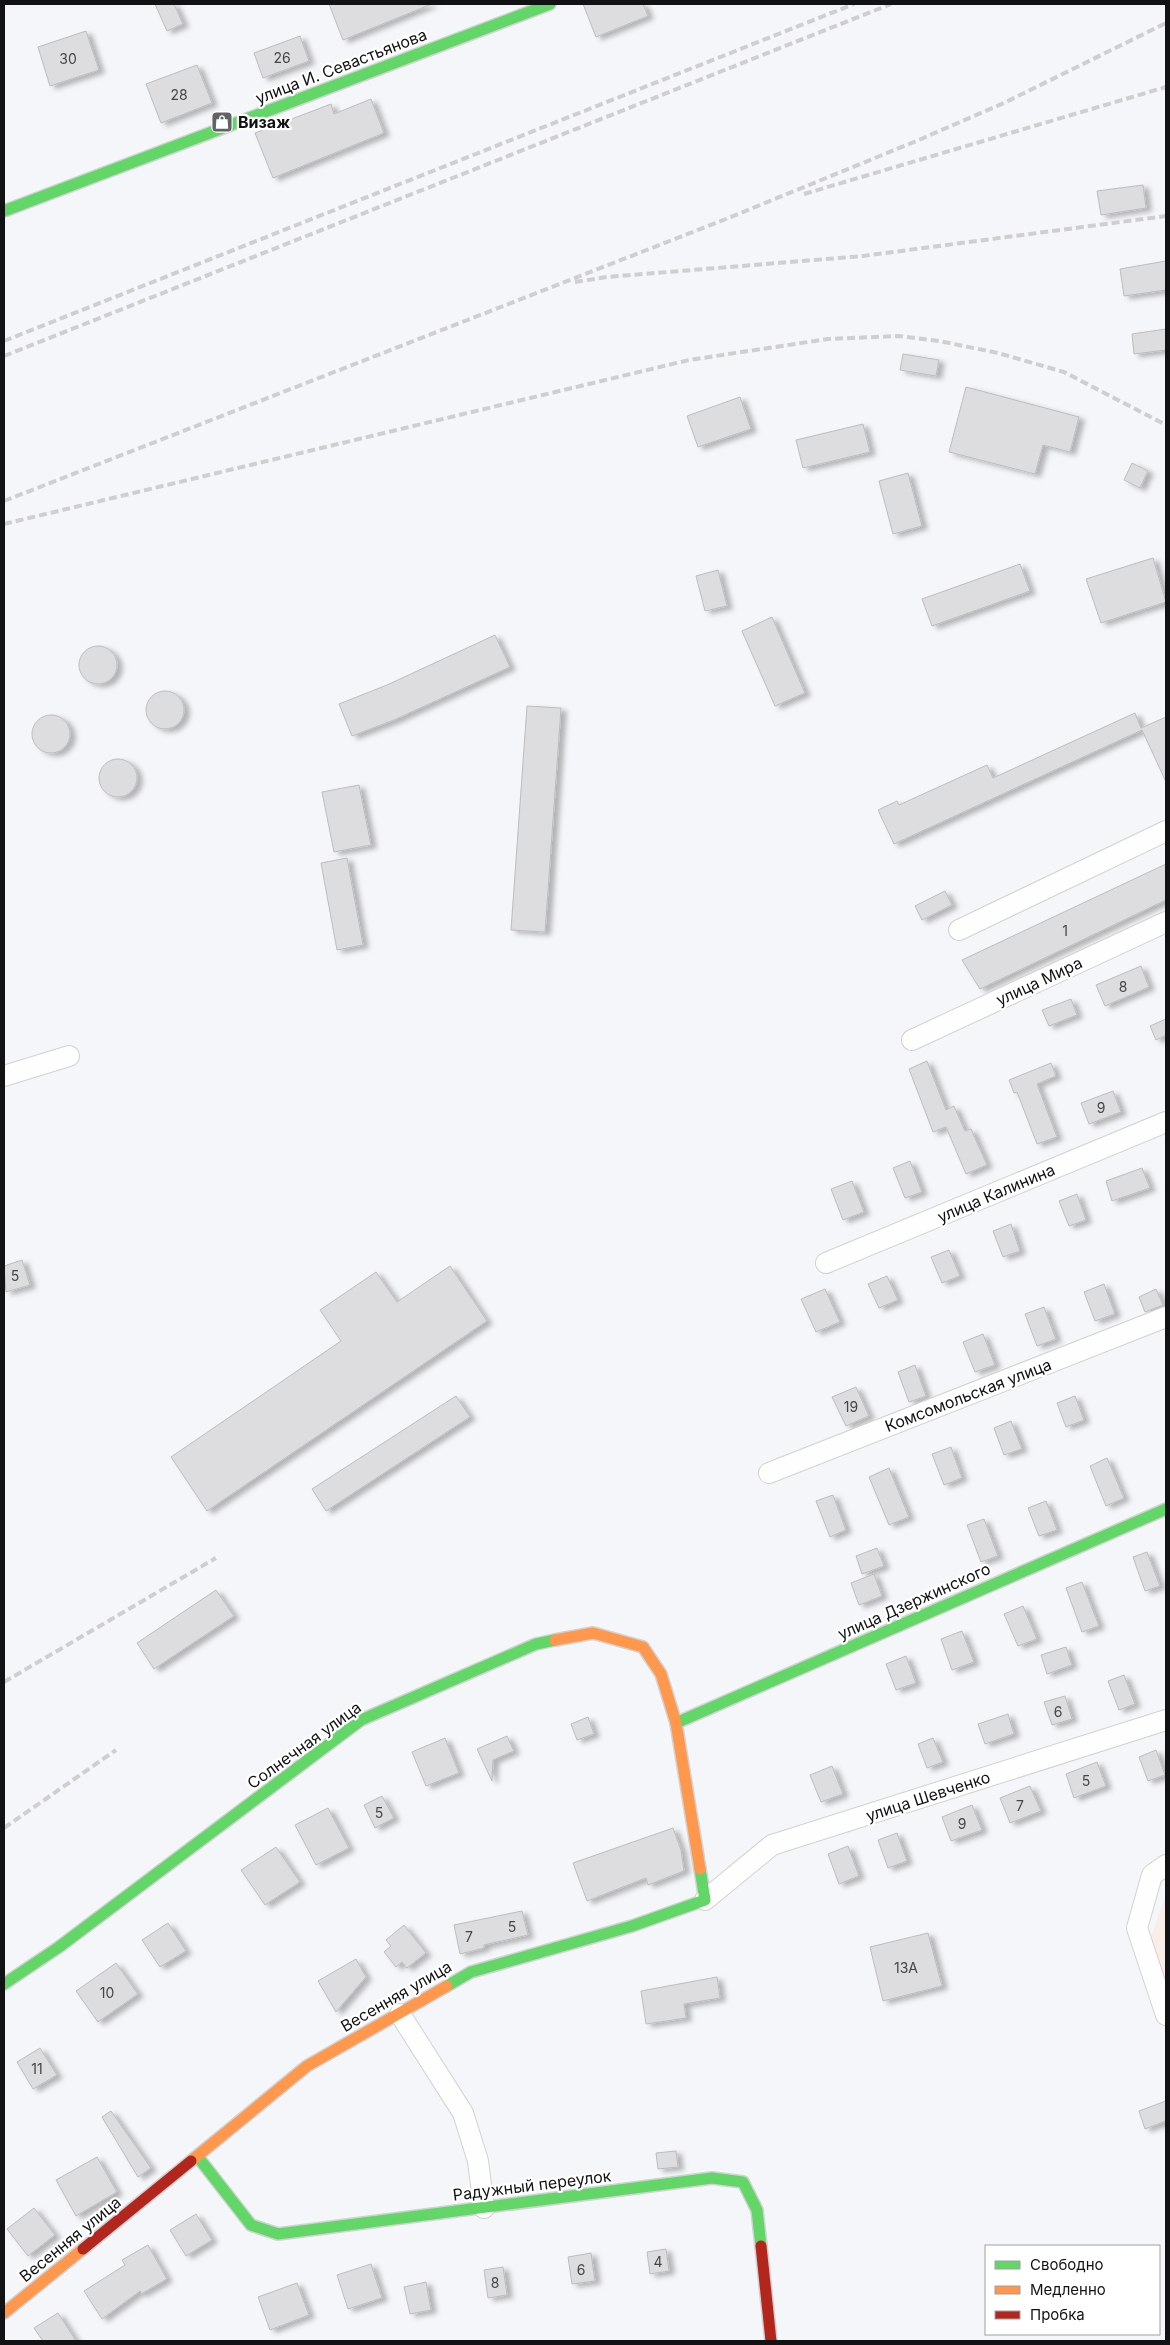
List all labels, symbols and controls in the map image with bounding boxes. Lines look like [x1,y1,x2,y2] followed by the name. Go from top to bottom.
[253,24,429,108] street label: улица И. Севастьянова
[273,49,291,66] house number: 26
[59,50,77,67] house number: 30
[170,86,188,103] house number: 28
[210,110,234,134] shop icon: Визаж
[238,112,290,132] place label: Визаж
[1062,922,1068,939] house number: 1
[993,952,1085,1010] street label: улица Мира
[1119,978,1127,995] house number: 8
[1097,1099,1105,1116] house number: 9
[934,1159,1058,1227] street label: улица Калинина
[11,1267,19,1284] house number: 5
[882,1354,1054,1436] street label: Комсомольская улица
[844,1398,858,1415] house number: 19
[835,1558,993,1644] street label: улица Дзержинского
[243,1697,365,1793] street label: Солнечная улица
[1054,1703,1062,1720] house number: 6
[863,1766,993,1826] street label: улица Шевченко
[1082,1772,1090,1789] house number: 5
[1016,1797,1024,1814] house number: 7
[375,1804,383,1821] house number: 5
[958,1815,966,1832] house number: 9
[508,1918,516,1935] house number: 5
[465,1928,473,1945] house number: 7
[337,1956,455,2036] street label: Весенняя улица
[894,1959,918,1976] house number: 13А
[100,1984,114,2001] house number: 10
[31,2060,43,2077] house number: 11
[452,2165,613,2205] street label: Радужный переулок
[15,2192,125,2286] street label: Весенняя улица
[985,2245,1160,2335] legend
[653,2253,663,2270] house number: 4
[1030,2255,1104,2274] text: Свободно
[577,2261,585,2278] house number: 6
[491,2274,499,2291] house number: 8
[1030,2280,1106,2299] text: Медленно
[1030,2305,1085,2324] text: Пробка

